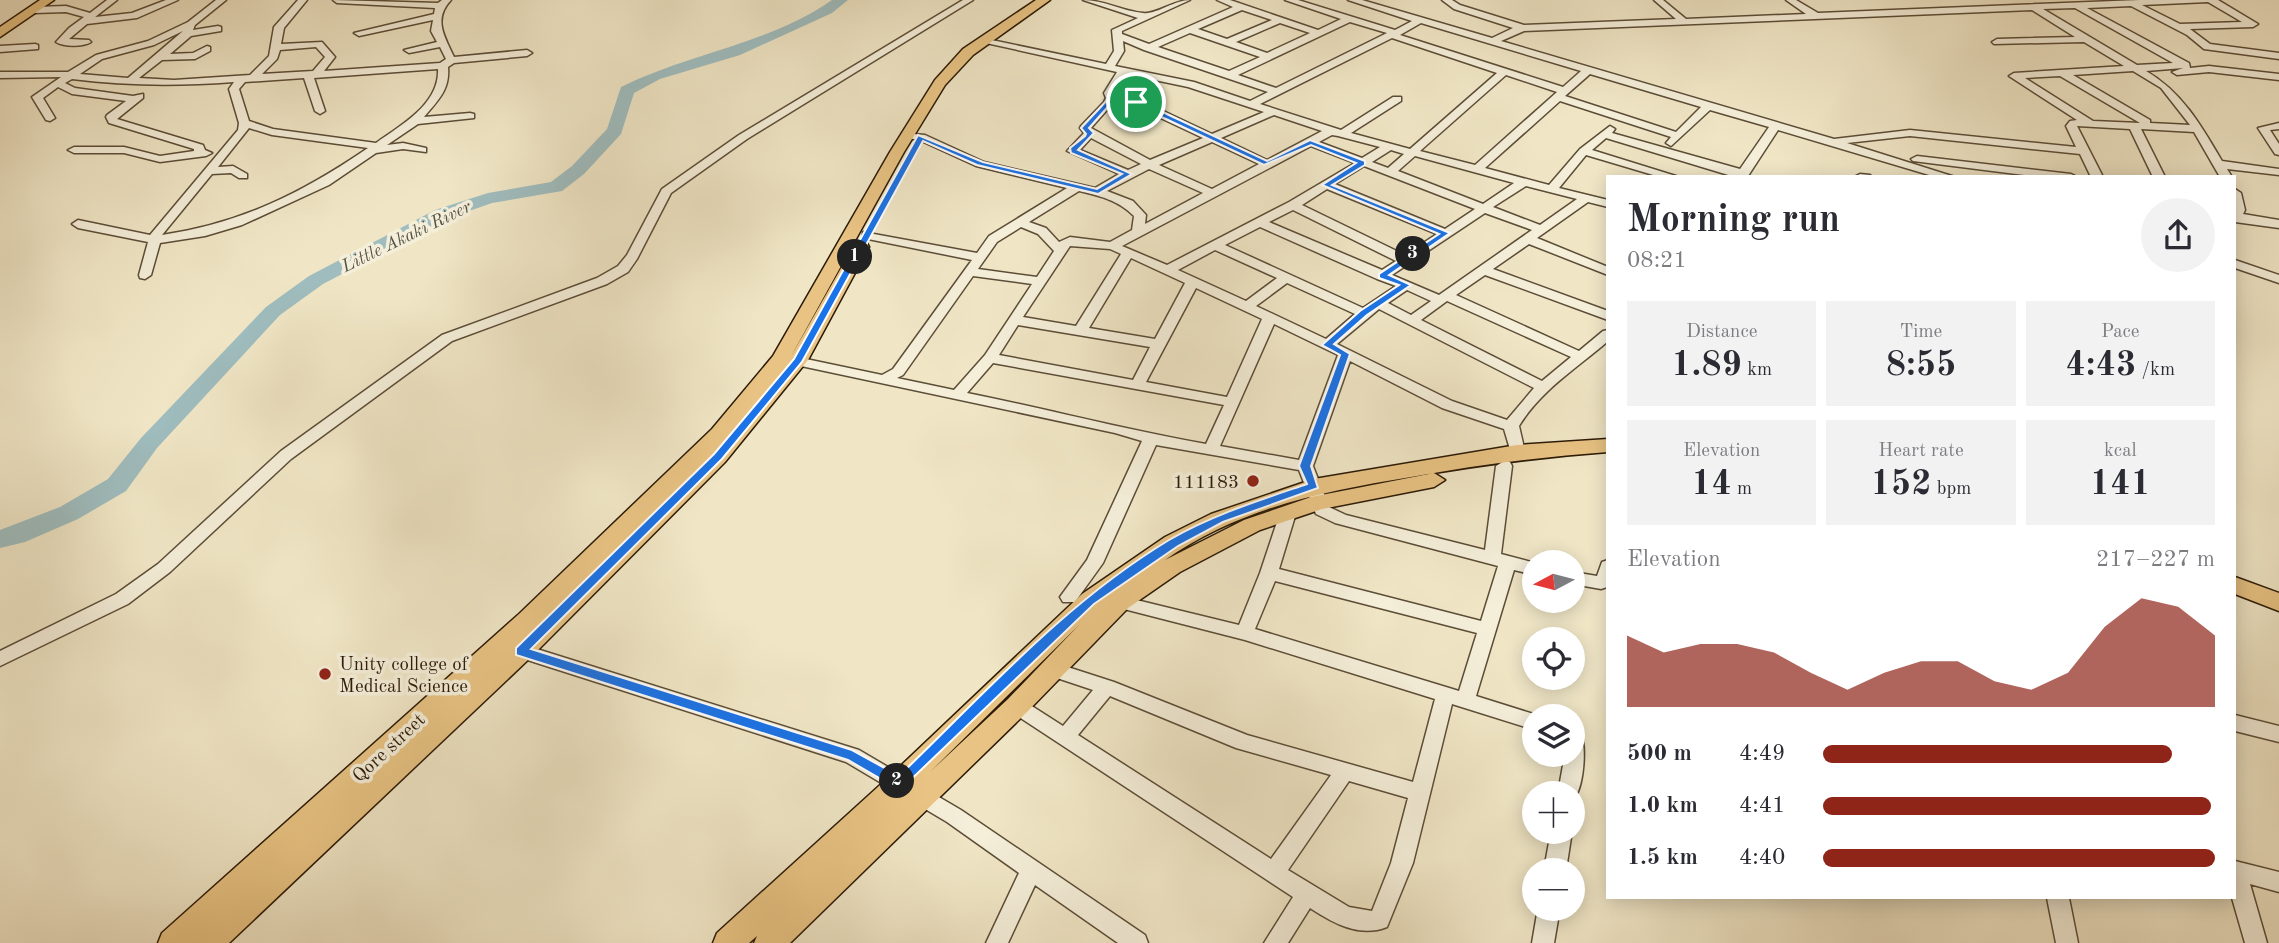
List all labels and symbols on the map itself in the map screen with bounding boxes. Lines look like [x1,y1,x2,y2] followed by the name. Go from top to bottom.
[1106,72,1166,132] pin
[338,197,475,276] water label: Little Akaki River
[1396,236,1430,272] pin: 3
[838,240,872,274] pin: 1
[1245,473,1261,489] marker: 111183
[1173,474,1239,493] place label: 111183
[1522,550,1586,612] north arrow
[339,656,469,697] place label: Unity college of Medical Science
[317,666,333,682] marker: Unity college of Medical Science
[350,711,430,787] street label: Qore street
[880,764,914,798] pin: 2

